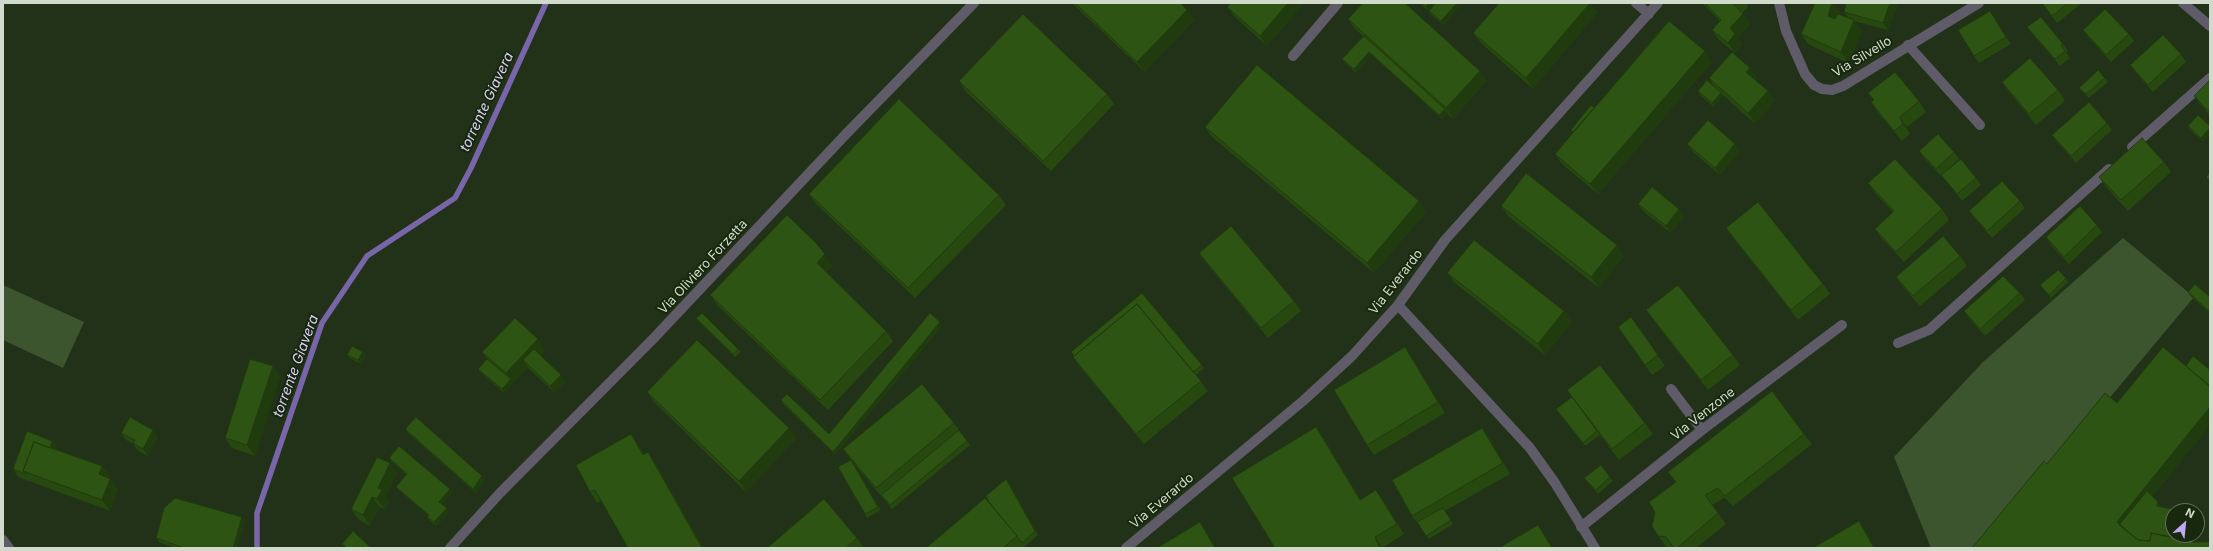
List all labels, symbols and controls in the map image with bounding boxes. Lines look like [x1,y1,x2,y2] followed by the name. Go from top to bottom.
[1829,33,1895,81] street label: Via Silvello
[457,50,517,154] water label: torrente Giavera
[655,217,751,317] street label: Via Oliviero Forzetta
[1366,246,1426,318] street label: Via Everardo
[270,313,322,419] water label: torrente Giavera
[1668,384,1738,444] street label: Via Venzone
[1127,470,1197,532] street label: Via Everardo
[2165,503,2205,543] north arrow
[2183,505,2197,521] text: N

